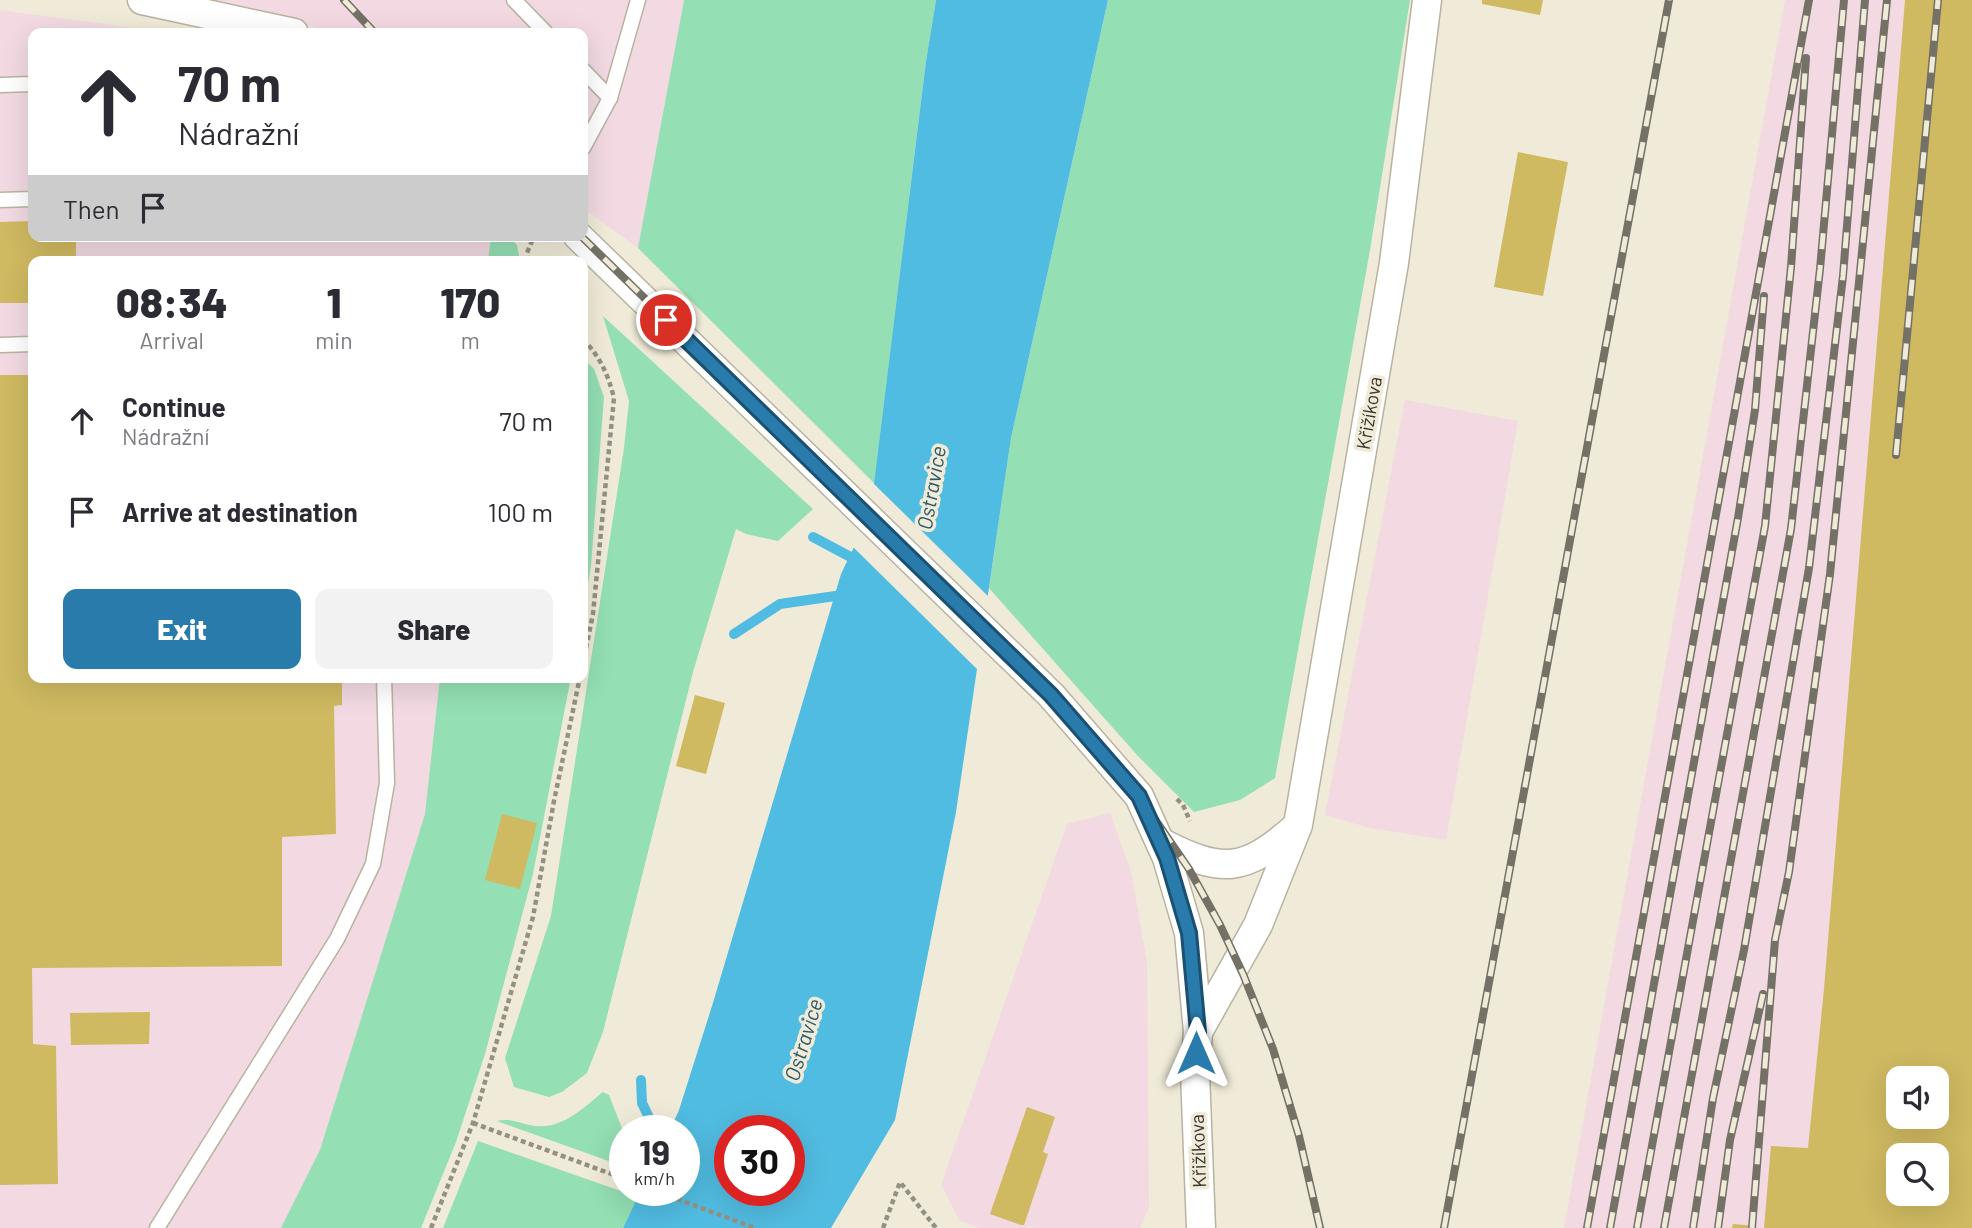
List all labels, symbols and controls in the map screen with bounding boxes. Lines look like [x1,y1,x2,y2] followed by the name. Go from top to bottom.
[178,53,281,112] text: 70 m
[63,56,154,147] icon: ahead
[178,113,299,151] text: Nádražní
[134,189,172,227] icon: arrive
[63,193,120,224] text: Then
[116,276,228,326] text: 08:34
[326,276,341,326] text: 1
[440,276,500,326] text: 170
[636,290,696,350] pin
[647,301,685,339] icon: arrive
[139,326,204,354] text: Arrival
[315,326,353,354] text: min
[461,326,480,354] text: m
[1351,375,1386,451] street label: Křižíkova
[122,391,226,422] text: Continue
[63,402,101,440] icon: ahead
[499,405,553,436] text: 70 m
[122,422,209,450] text: Nádražní
[911,444,950,531] water label: Ostravice
[63,493,101,531] icon: arrive
[122,496,358,527] text: Arrive at destination
[488,496,553,527] text: 100 m
[63,589,301,669] button: Exit
[315,589,553,669] button: Share
[778,996,827,1084] water label: Ostravice
[1159,1016,1233,1090] position arrow
[1886,1066,1949,1206] map controls
[1886,1066,1949,1129] button: sound
[1185,1114,1210,1188] street label: Křižíkova
[714,1115,805,1206] speed limit sign: 30
[639,1130,670,1172] text: 19
[1886,1143,1949,1206] button: search
[634,1167,675,1189] text: km/h

